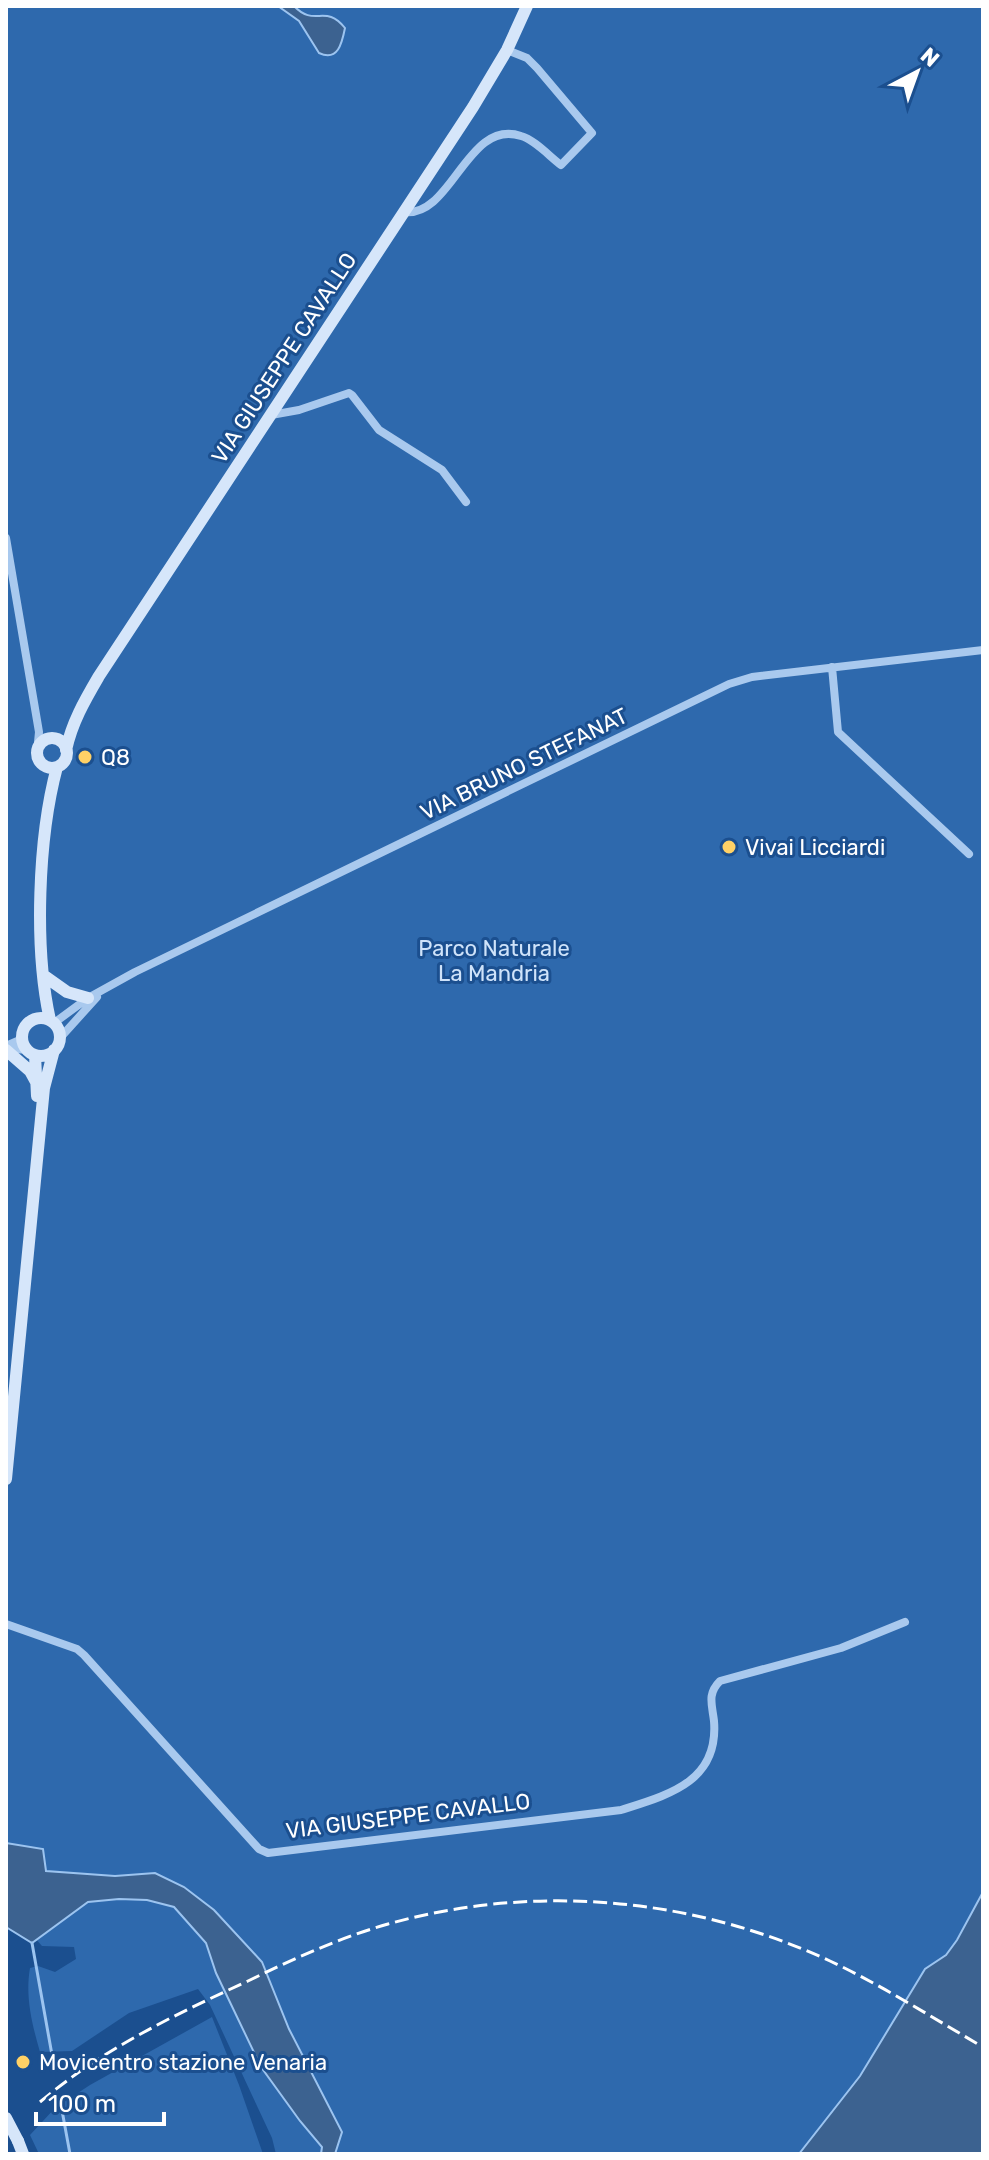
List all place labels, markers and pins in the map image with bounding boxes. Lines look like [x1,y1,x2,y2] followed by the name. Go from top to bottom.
[101,744,130,771] place label: Q8
[76,748,94,766] marker: Q8
[745,834,885,861] place label: Vivai Licciardi
[720,838,738,856] marker: Vivai Licciardi
[39,2049,327,2076] place label: Movicentro stazione Venaria
[14,2053,32,2071] marker: Movicentro stazione Venaria

